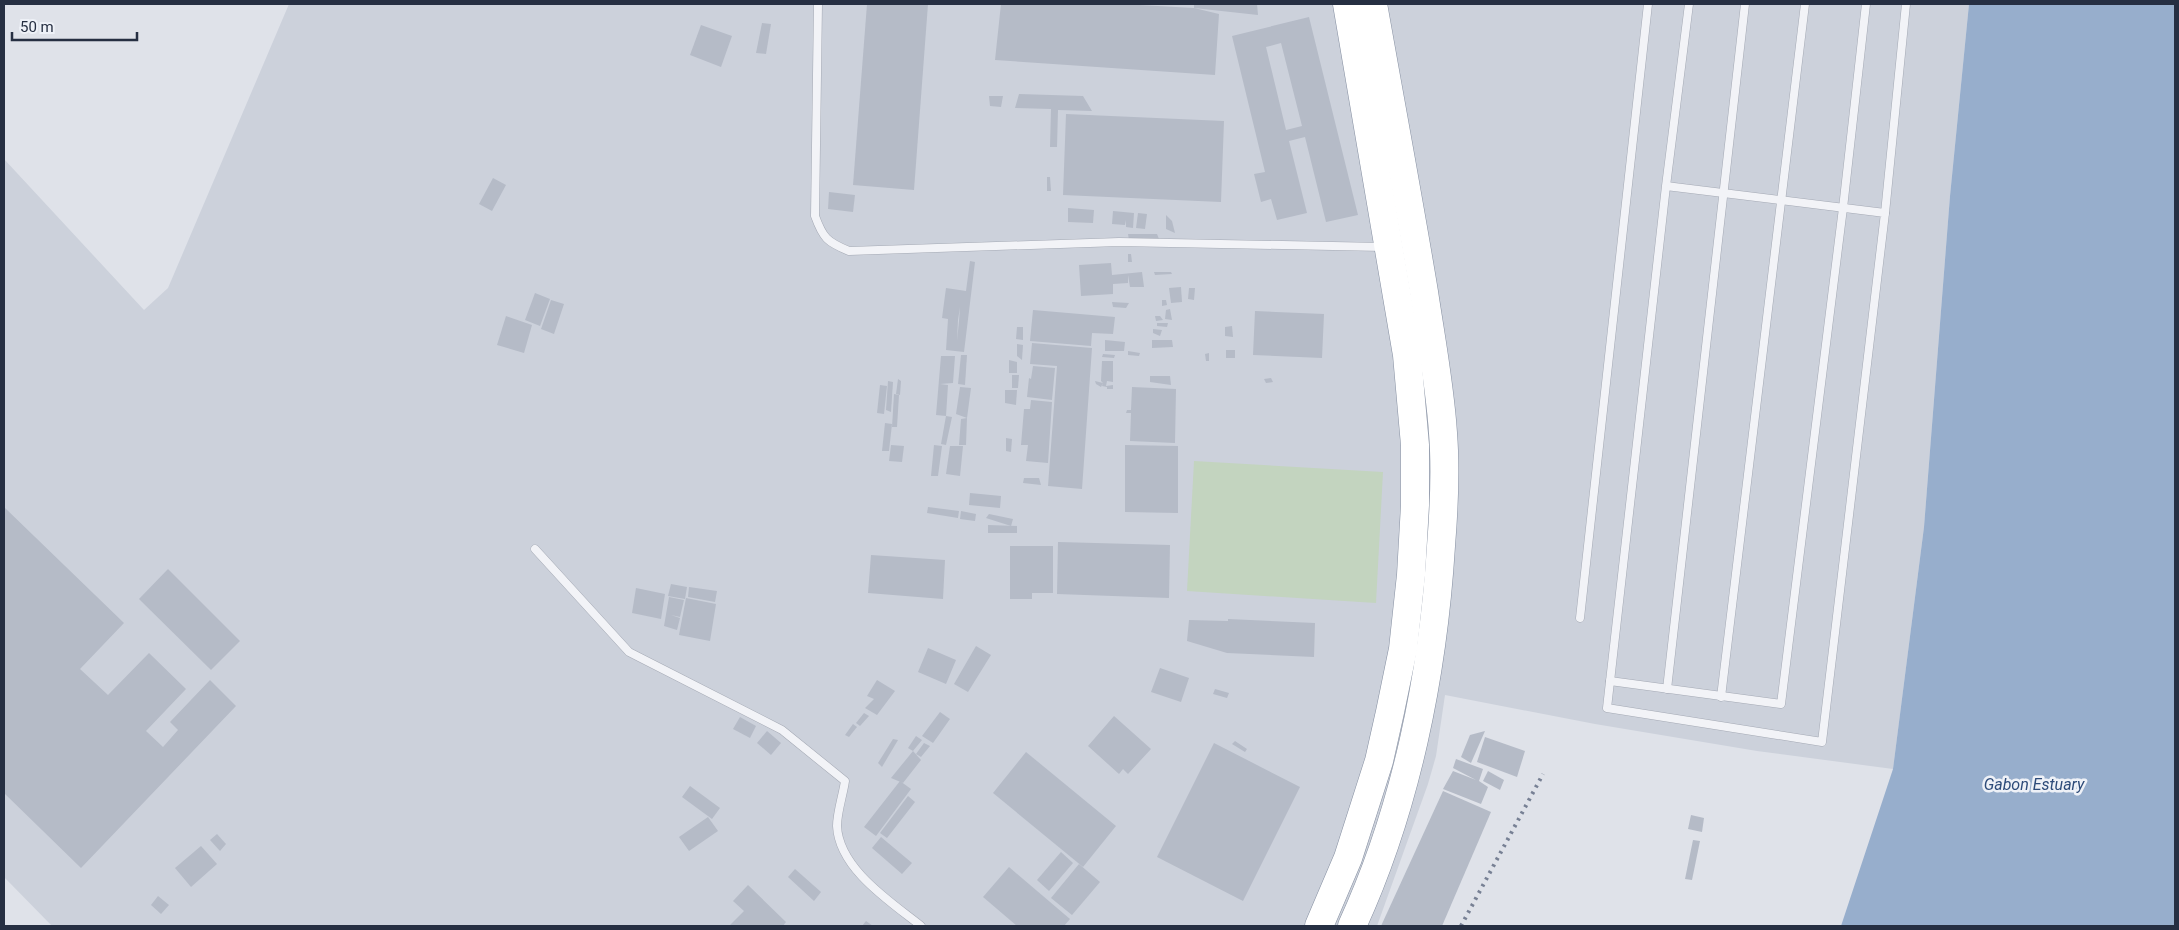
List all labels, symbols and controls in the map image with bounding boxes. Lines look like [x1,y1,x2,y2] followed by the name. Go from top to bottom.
[12,10,138,42] scale bar
[20,18,54,36] text: 50 m
[1984,775,2085,794] water label: Gabon Estuary

